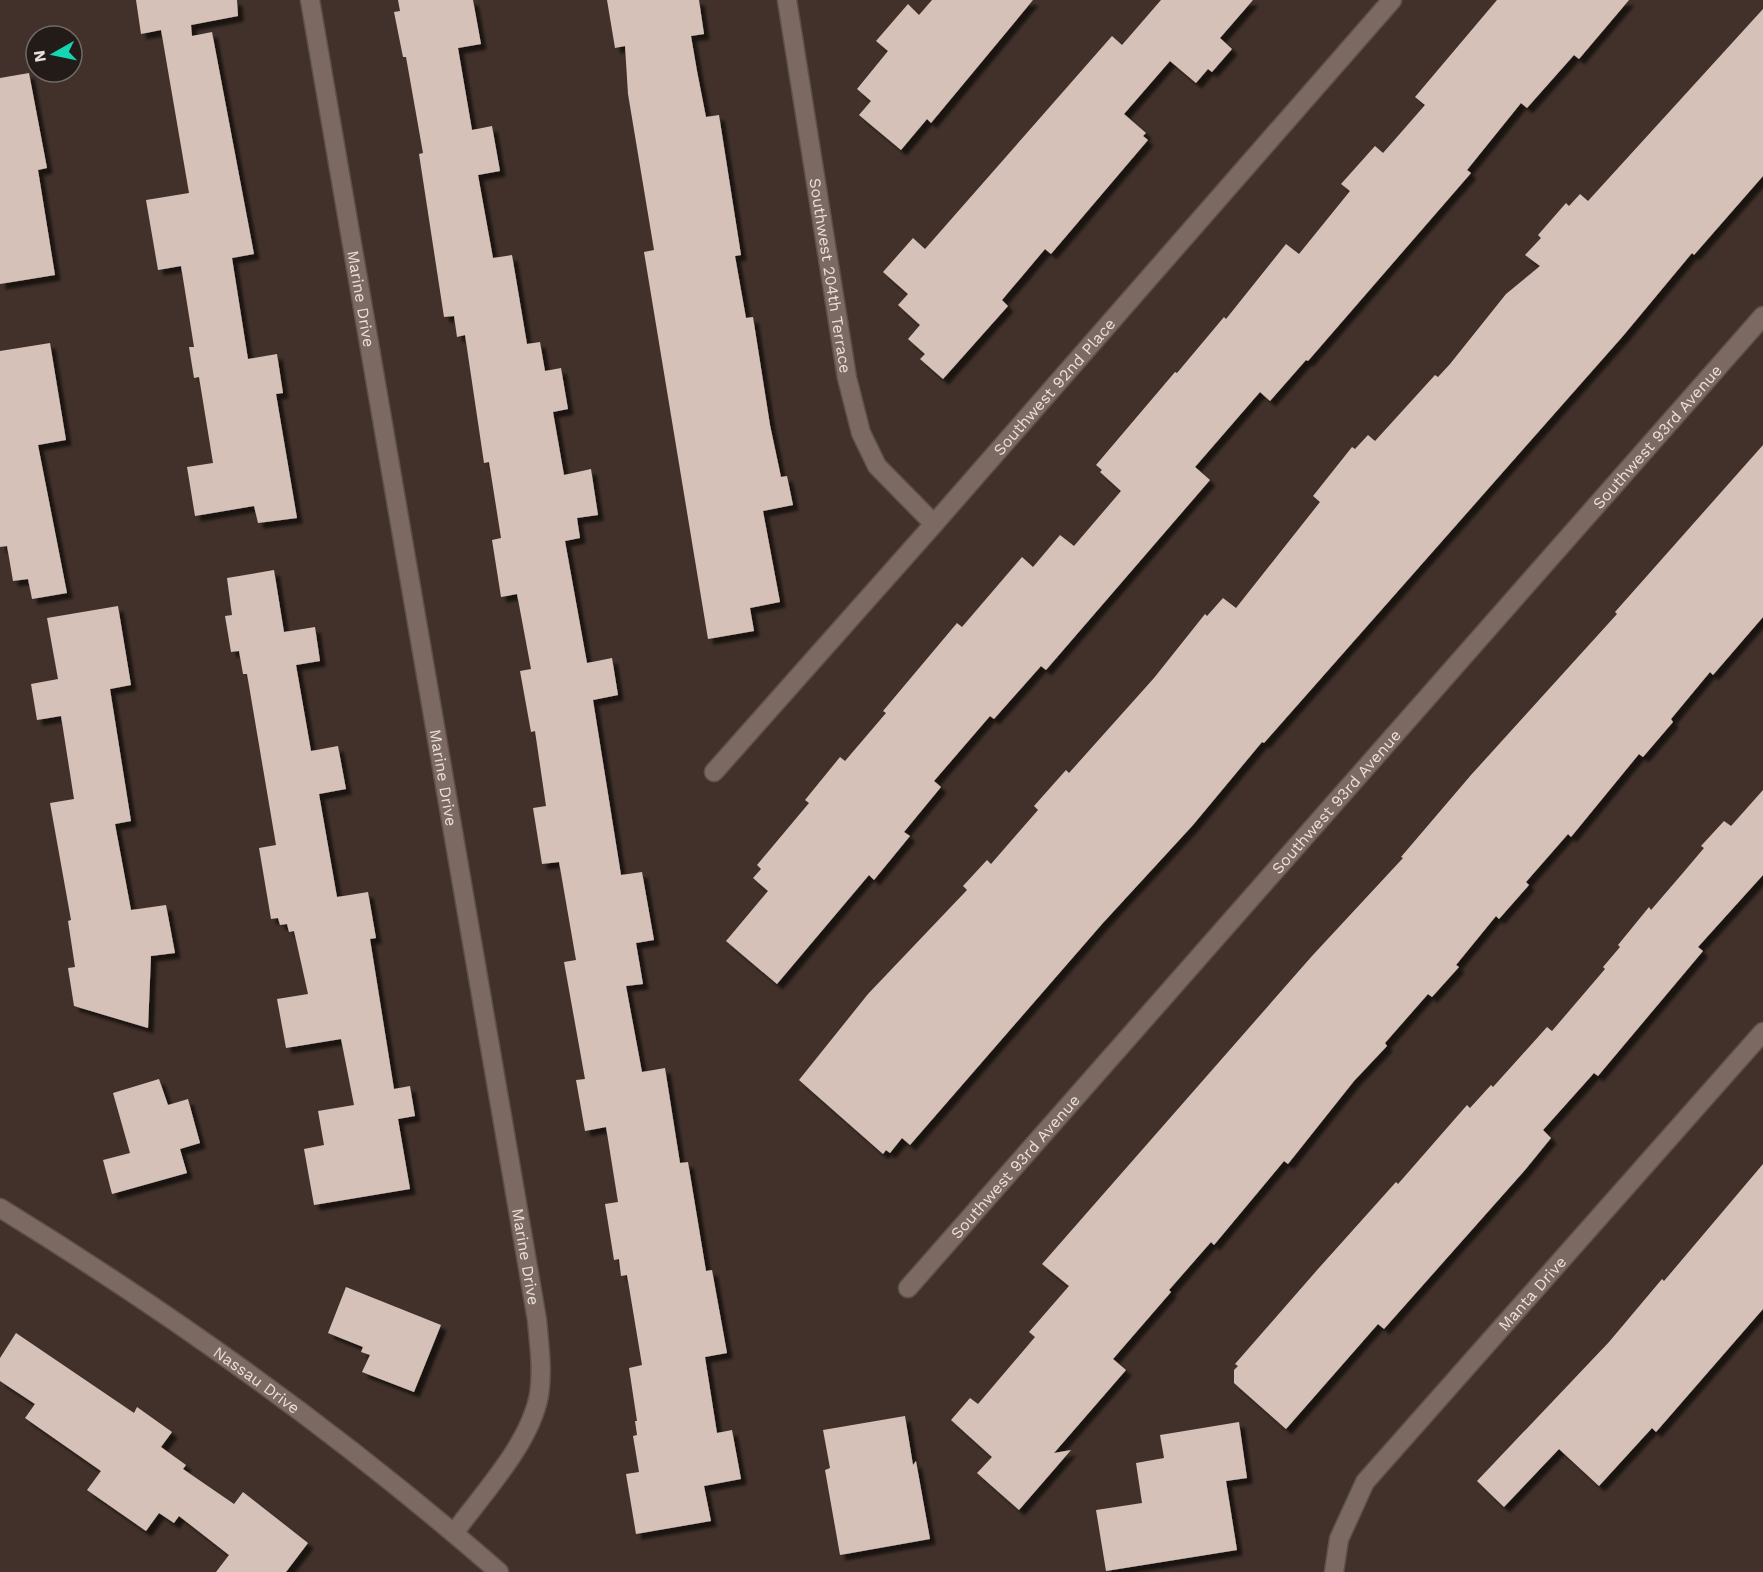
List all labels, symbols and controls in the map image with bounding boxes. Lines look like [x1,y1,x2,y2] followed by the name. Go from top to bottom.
[24,24,84,84] north arrow
[29,49,50,64] text: N
[805,177,855,375] street label: Southwest 204th Terrace
[343,249,379,349] street label: Marine Drive
[989,314,1119,459] street label: Southwest 92nd Place
[1589,361,1726,513] street label: Southwest 93rd Avenue
[1268,726,1405,878] street label: Southwest 93rd Avenue
[426,728,461,828] street label: Marine Drive
[947,1091,1084,1243] street label: Southwest 93rd Avenue
[508,1207,543,1306] street label: Marine Drive
[1494,1252,1570,1335] street label: Manta Drive
[210,1342,303,1418] street label: Nassau Drive

